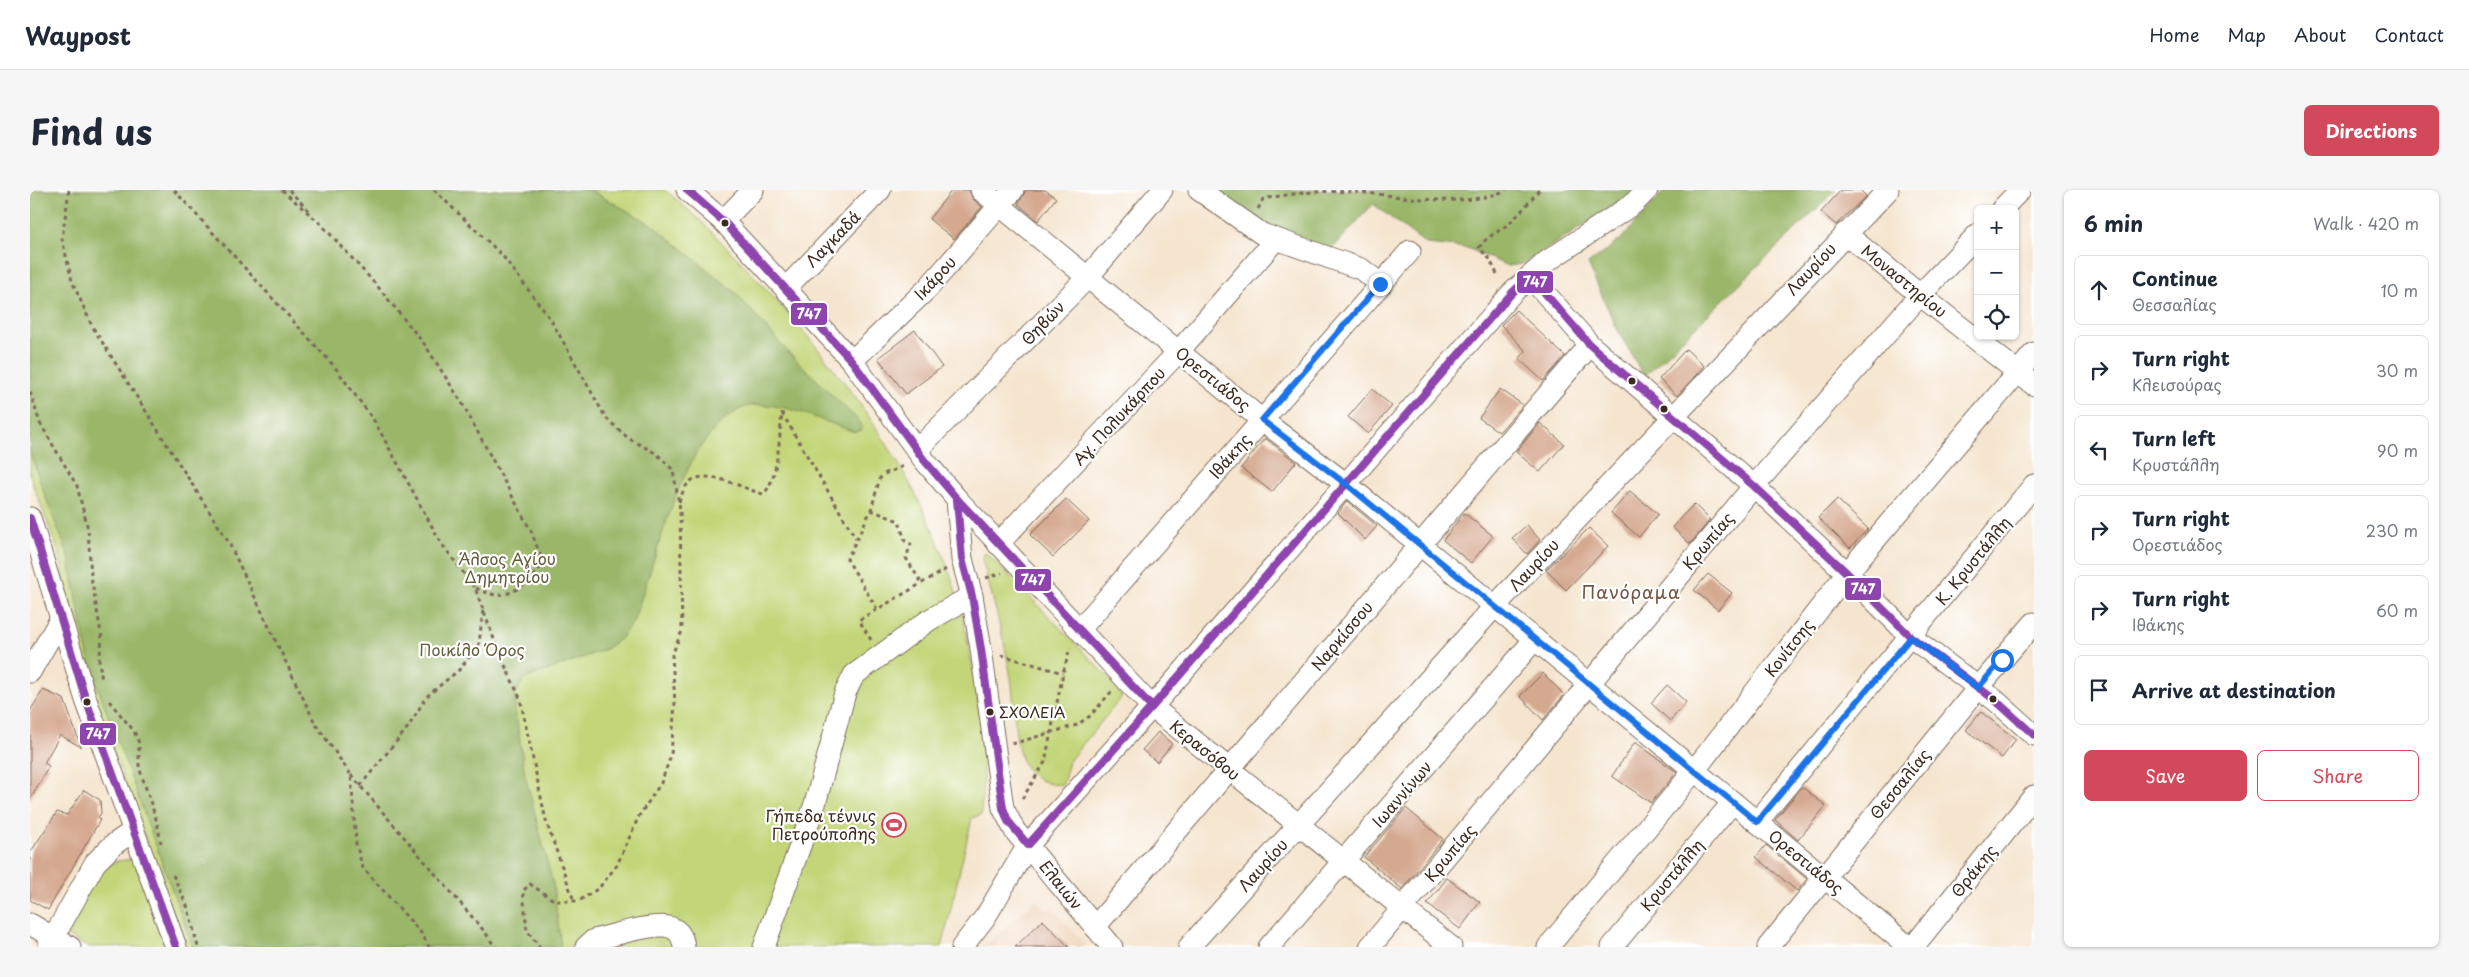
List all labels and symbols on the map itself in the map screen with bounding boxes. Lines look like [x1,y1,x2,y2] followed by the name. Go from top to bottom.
[799,205,865,272] street label: Λαγκαδά
[720,218,730,228] unlabelled marker
[1780,237,1841,300] street label: Λαυρίου
[1857,238,1953,322] street label: Μοναστηρίου
[908,250,961,305] street label: Ικάρου
[1516,270,1554,294] line badge: 747
[1523,271,1548,292] text: 747
[1369,273,1392,296] route end
[1015,295,1070,350] street label: Θηβών
[790,302,828,326] line badge: 747
[797,303,822,324] text: 747
[1171,340,1256,416] street label: Ορεστιάδος
[1066,361,1170,470] street label: Αγ. Πολυκάρπου
[1627,376,1637,386] unlabelled marker
[1659,404,1669,414] unlabelled marker
[1203,428,1256,483] street label: Ιθάκης
[1676,506,1739,574] street label: Κρωπίας
[1929,511,2016,610] street label: Κ. Κρυστάλλη
[1503,533,1564,596] street label: Λαυρίου
[458,546,556,588] park label: Άλσος Αγίου Δημητρίου
[1014,568,1052,592] line badge: 747
[1021,569,1046,590] text: 747
[1844,577,1882,601] line badge: 747
[1581,578,1681,605] district label: Πανόραμα
[1851,578,1876,599] text: 747
[1305,595,1378,676] street label: Ναρκίσσου
[1758,613,1819,682] street label: Κονίτσης
[419,637,525,661] park label: Ποικίλο Όρος
[1991,649,2014,672] route start
[1988,694,1998,704] unlabelled marker
[82,697,92,707] unlabelled marker
[999,700,1066,723] place label: ΣΧΟΛΕΙΑ
[985,707,995,717] marker: ΣΧΟΛΕΙΑ
[1165,713,1246,785] street label: Κερασόβου
[79,722,117,746] line badge: 747
[86,723,111,744] text: 747
[1863,743,1935,824] street label: Θεσσαλίας
[1365,755,1437,832] street label: Ιωαννίνων
[765,803,876,845] place label: Γήπεδα τέννις Πετρούπολης
[881,812,907,838] sports icon: Γήπεδα τέννις Πετρούπολης
[1418,818,1481,886] street label: Κρωπίας
[1764,823,1849,899] street label: Ορεστιάδος
[1232,832,1293,896] street label: Λαυρίου
[1634,833,1709,916] street label: Κρυστάλλη
[1945,839,2002,902] street label: Θράκης
[1034,854,1089,914] street label: Ελαιών

